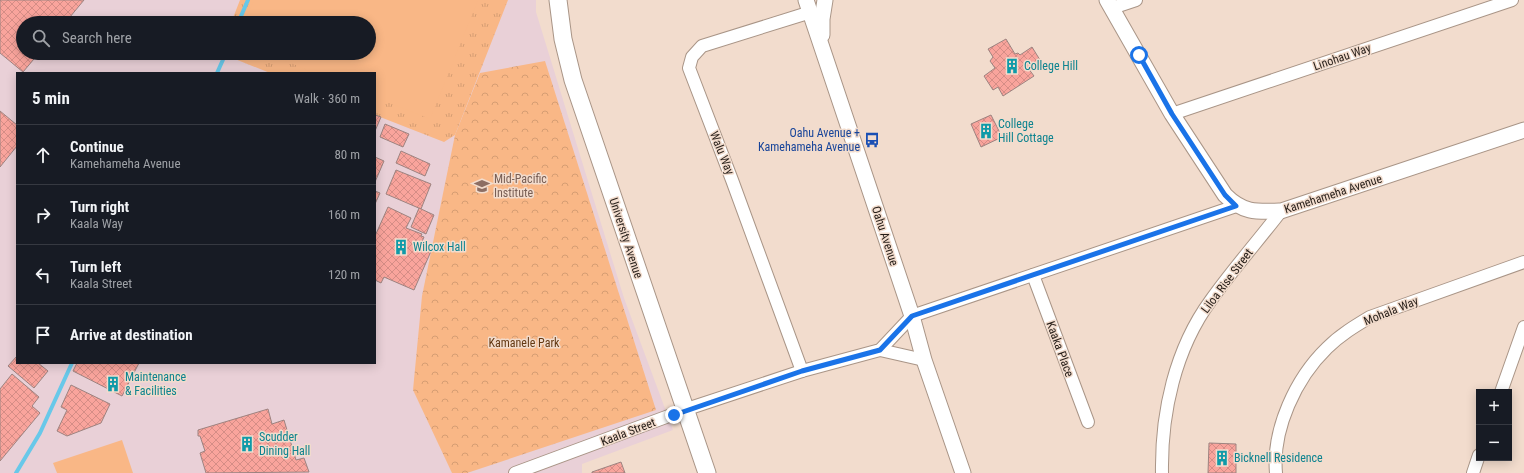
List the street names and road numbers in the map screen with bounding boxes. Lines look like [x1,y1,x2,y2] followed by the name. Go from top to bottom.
[1311,41,1373,73] street label: Linohau Way
[707,129,737,177] street label: Walu Way
[1282,171,1384,216] street label: Kamehameha Avenue
[606,196,646,280] street label: University Avenue
[869,204,901,268] street label: Oahu Avenue
[1198,246,1256,316] street label: Liloa Rise Street
[1362,294,1420,328] street label: Mohala Way
[1043,319,1077,379] street label: Kaaka Place
[599,415,658,449] street label: Kaala Street

